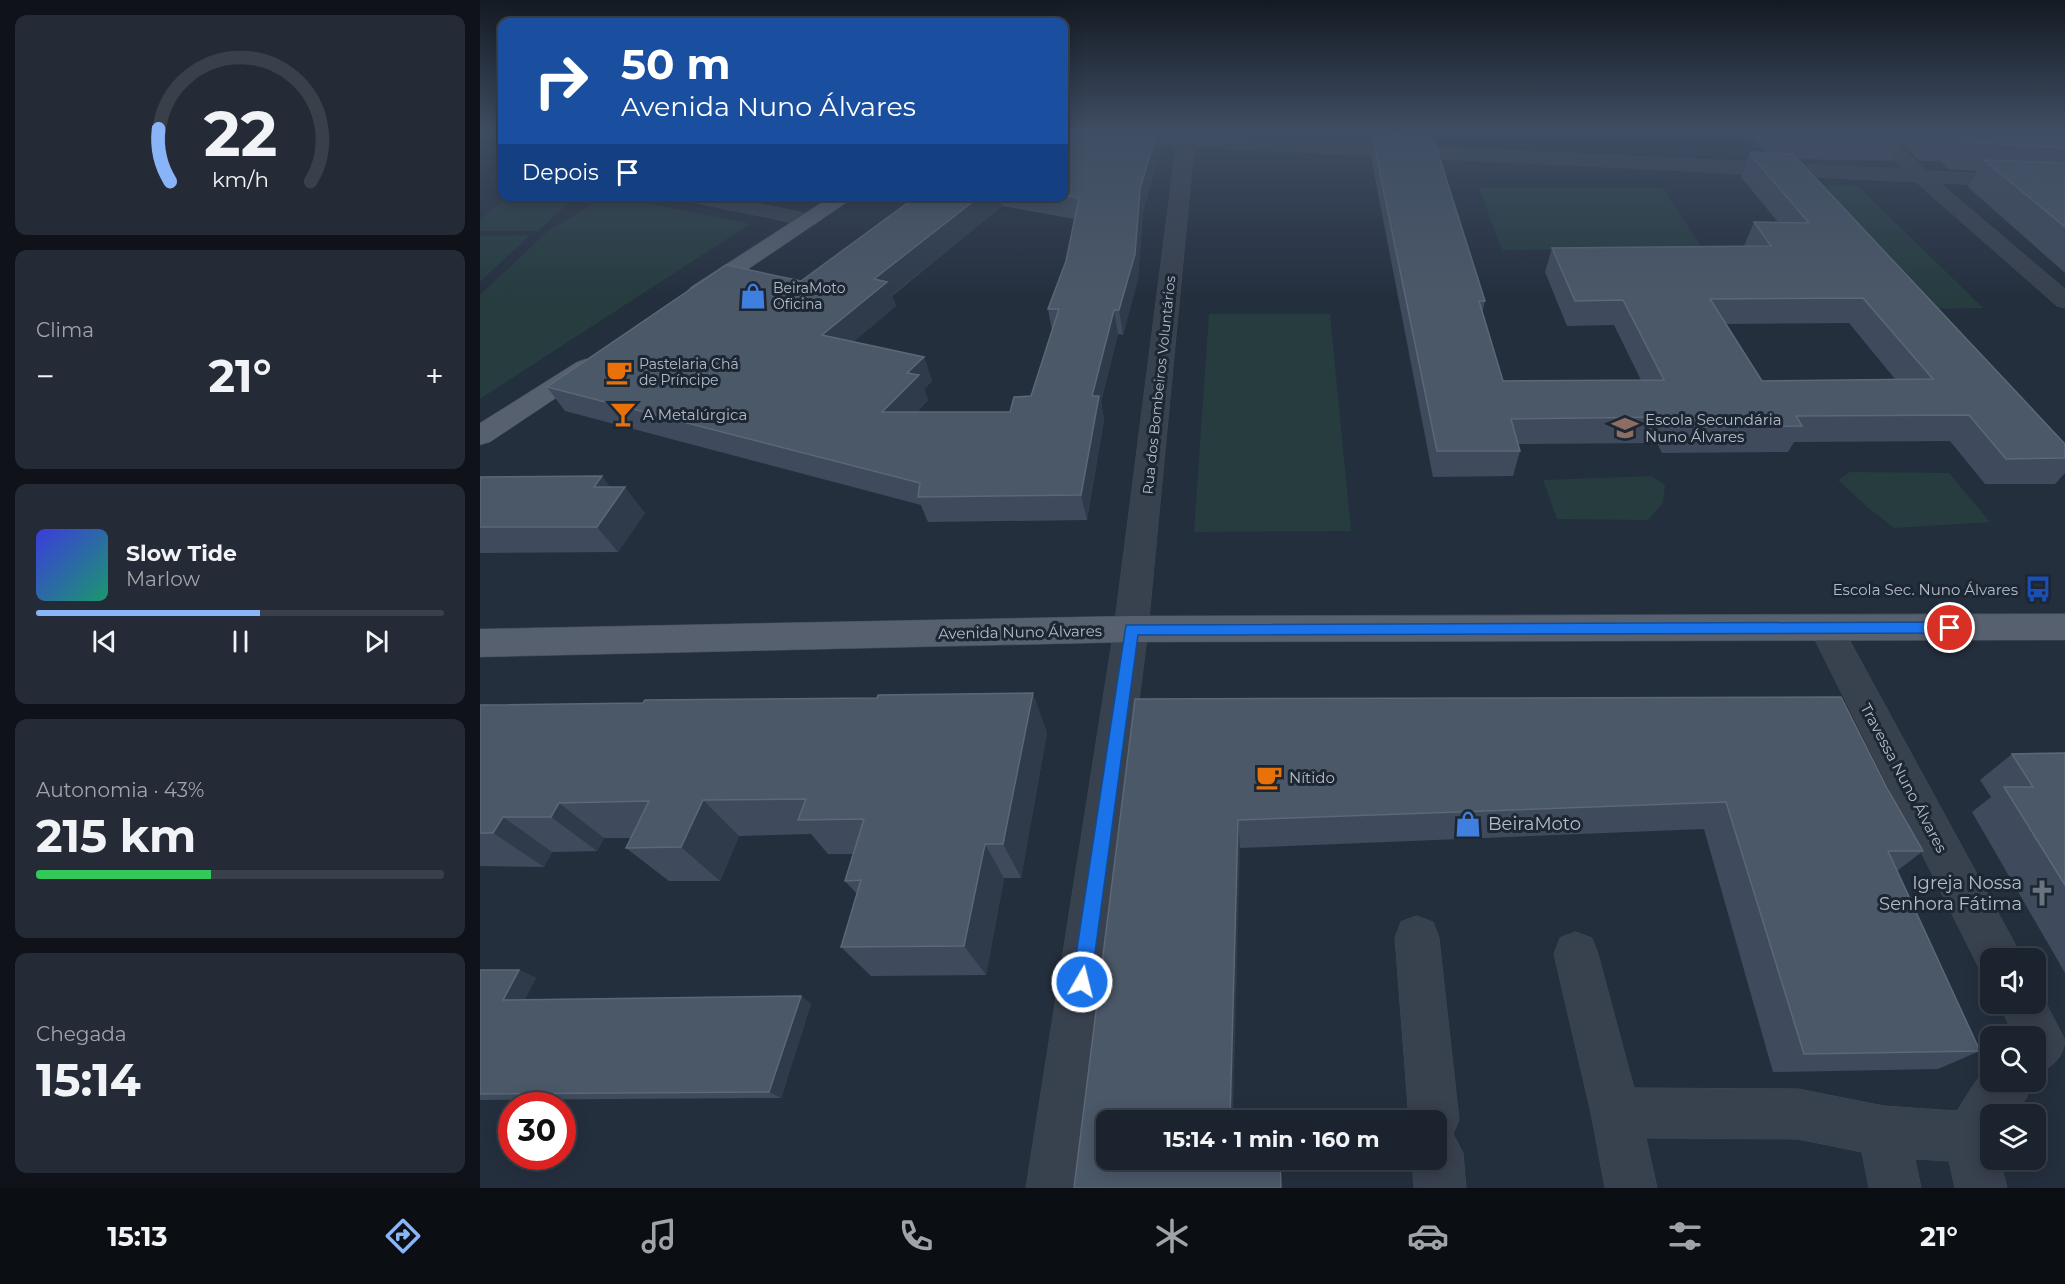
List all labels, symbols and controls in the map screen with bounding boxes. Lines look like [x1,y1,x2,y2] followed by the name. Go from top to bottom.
[621,38,730,90] text: 50 m
[522,42,600,120] icon: right
[621,90,916,123] text: Avenida Nuno Álvares
[203,96,277,172] text: 22
[611,156,644,189] icon: arrive
[522,159,599,186] text: Depois
[211,166,269,192] text: km/h
[1139,275,1179,495] street label: Rua dos Bombeiros Voluntários
[773,279,846,313] place label: BeiraMoto Oficina
[738,281,768,311] shop icon: BeiraMoto Oficina
[36,318,94,342] text: Clima
[208,348,272,403] text: 21°
[639,355,739,389] place label: Pastelaria Chá de Príncipe
[36,356,55,396] text: −
[425,356,444,396] text: +
[604,357,634,387] cafe icon: Pastelaria Chá de Príncipe
[608,399,638,429] bar icon: A Metalúrgica
[643,405,747,424] place label: A Metalúrgica
[1645,410,1782,446] place label: Escola Secundária Nuno Álvares
[1610,413,1640,443] school or university icon: Escola Secundária Nuno Álvares
[126,540,237,567] text: Slow Tide
[126,567,200,591] text: Marlow
[2023,574,2053,604] bus stop icon: Escola Sec. Nuno Álvares
[1833,580,2018,599] place label: Escola Sec. Nuno Álvares
[1924,602,1975,653] pin
[1933,611,1966,644] icon: arrive
[938,621,1102,643] street label: Avenida Nuno Álvares
[88,625,121,658] icon: previous
[224,625,257,658] icon: pause
[360,625,393,658] icon: next
[1857,700,1951,856] street label: Travessa Nuno Álvares
[1254,762,1284,792] cafe icon: Nítido
[1289,768,1335,787] place label: Nítido
[36,778,204,802] text: Autonomia · 43%
[36,808,196,863] text: 215 km
[1453,809,1483,839] shop icon: BeiraMoto
[1488,813,1581,835] place label: BeiraMoto
[1879,872,2022,915] place label: Igreja Nossa Senhora Fátima
[2027,878,2057,908] church icon: Igreja Nossa Senhora Fátima
[1980,948,2046,1170] map controls
[1980,948,2046,1014] button: sound
[1050,950,1114,1014] position arrow
[36,1022,127,1046] text: Chegada
[1980,1026,2046,1092] button: search
[36,1052,141,1107] text: 15:14
[498,1092,576,1170] speed limit sign: 30
[1980,1104,2046,1170] button: layers
[1163,1126,1380,1153] text: 15:14 · 1 min · 160 m
[382,1215,424,1257] icon: directions
[638,1215,680,1257] icon: music
[895,1215,937,1257] icon: phone
[1151,1215,1193,1257] icon: climate
[1407,1215,1449,1257] icon: car
[1664,1215,1706,1257] icon: filters
[107,1220,167,1253] text: 15:13
[1920,1220,1958,1253] text: 21°

